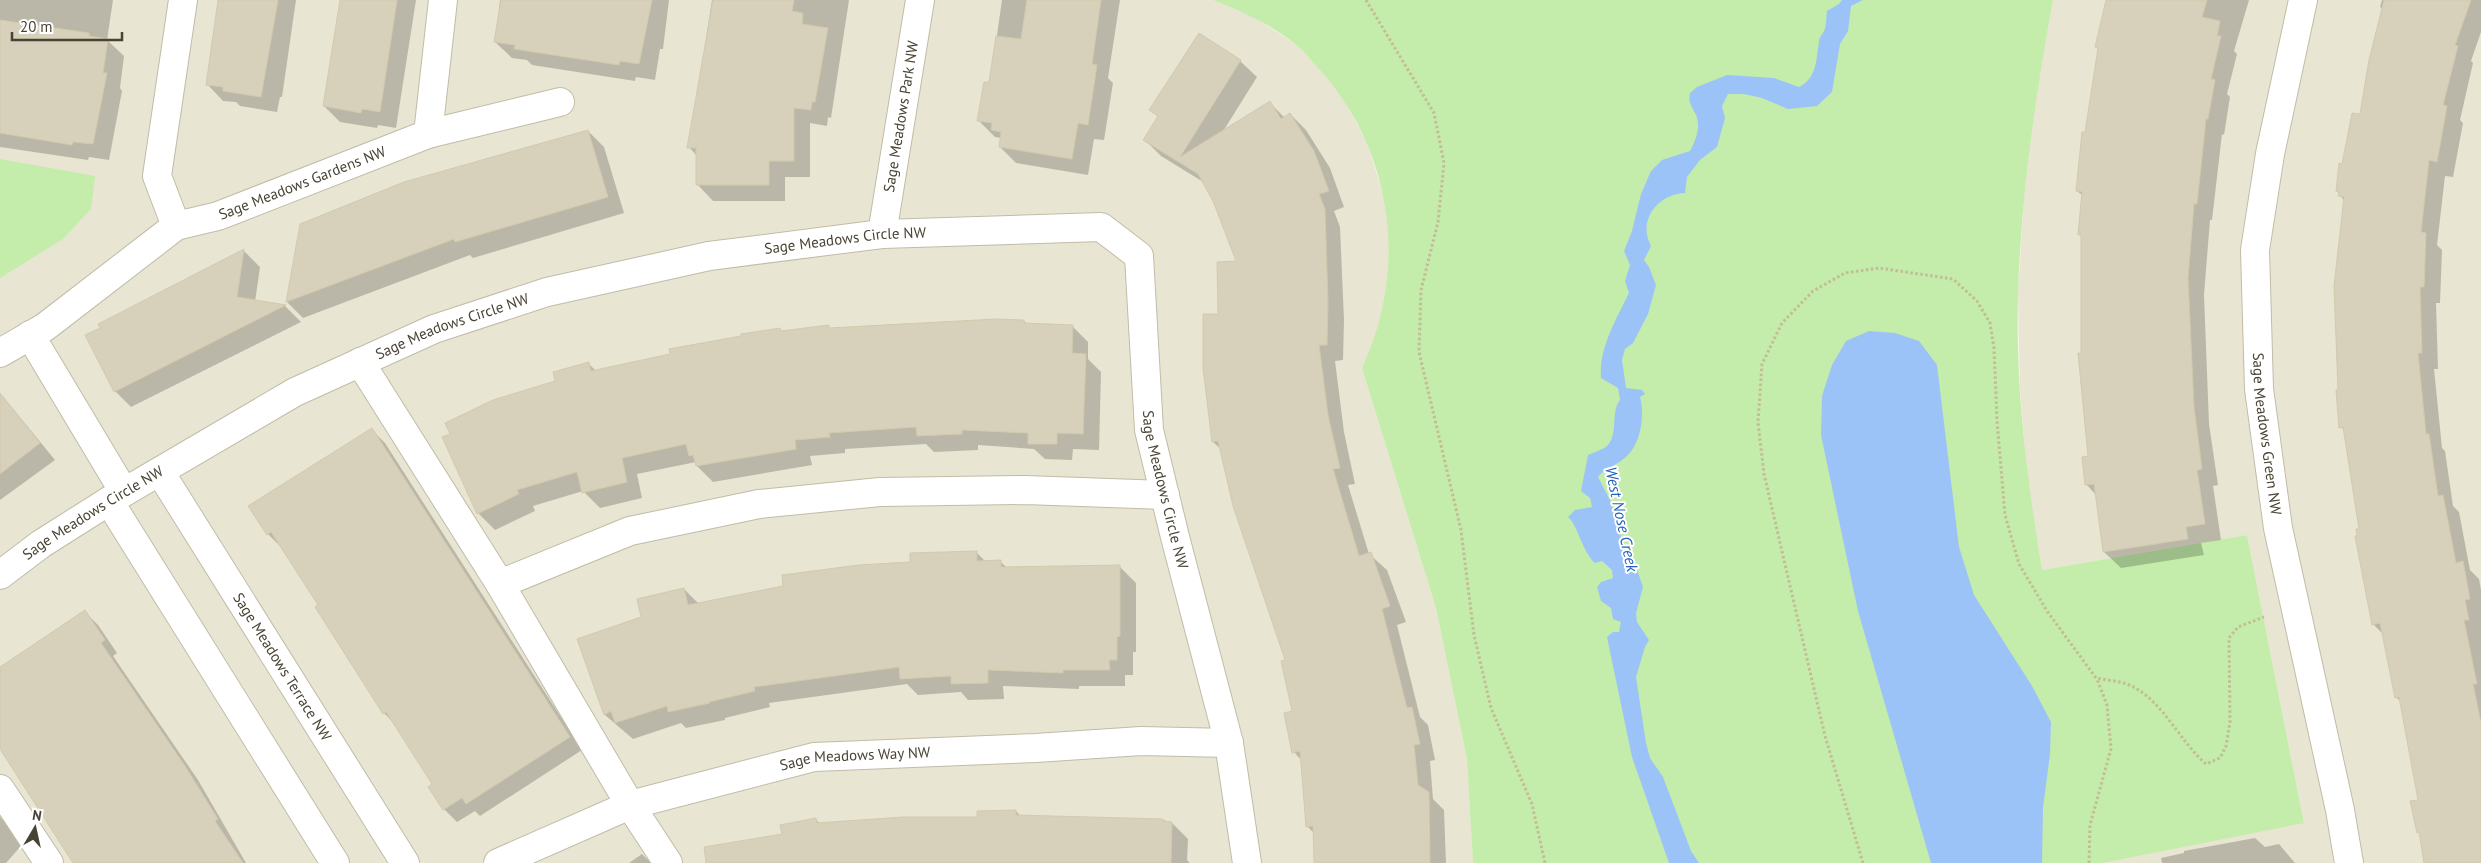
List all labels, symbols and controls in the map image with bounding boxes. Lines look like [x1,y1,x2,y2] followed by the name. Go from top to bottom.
[12,10,122,42] scale bar
[20,17,53,36] text: 20 m
[879,39,922,194] street label: Sage Meadows Park NW
[216,141,389,224] street label: Sage Meadows Gardens NW
[763,223,927,258] street label: Sage Meadows Circle NW
[372,288,532,363] street label: Sage Meadows Circle NW
[2249,352,2286,517] street label: Sage Meadows Green NW
[1139,410,1193,571] street label: Sage Meadows Circle NW
[19,461,167,564] street label: Sage Meadows Circle NW
[1601,465,1643,574] water label: West Nose Creek
[229,589,336,745] street label: Sage Meadows Terrace NW
[778,742,931,775] street label: Sage Meadows Way NW
[10,803,60,853] north arrow
[31,806,43,825] text: N

